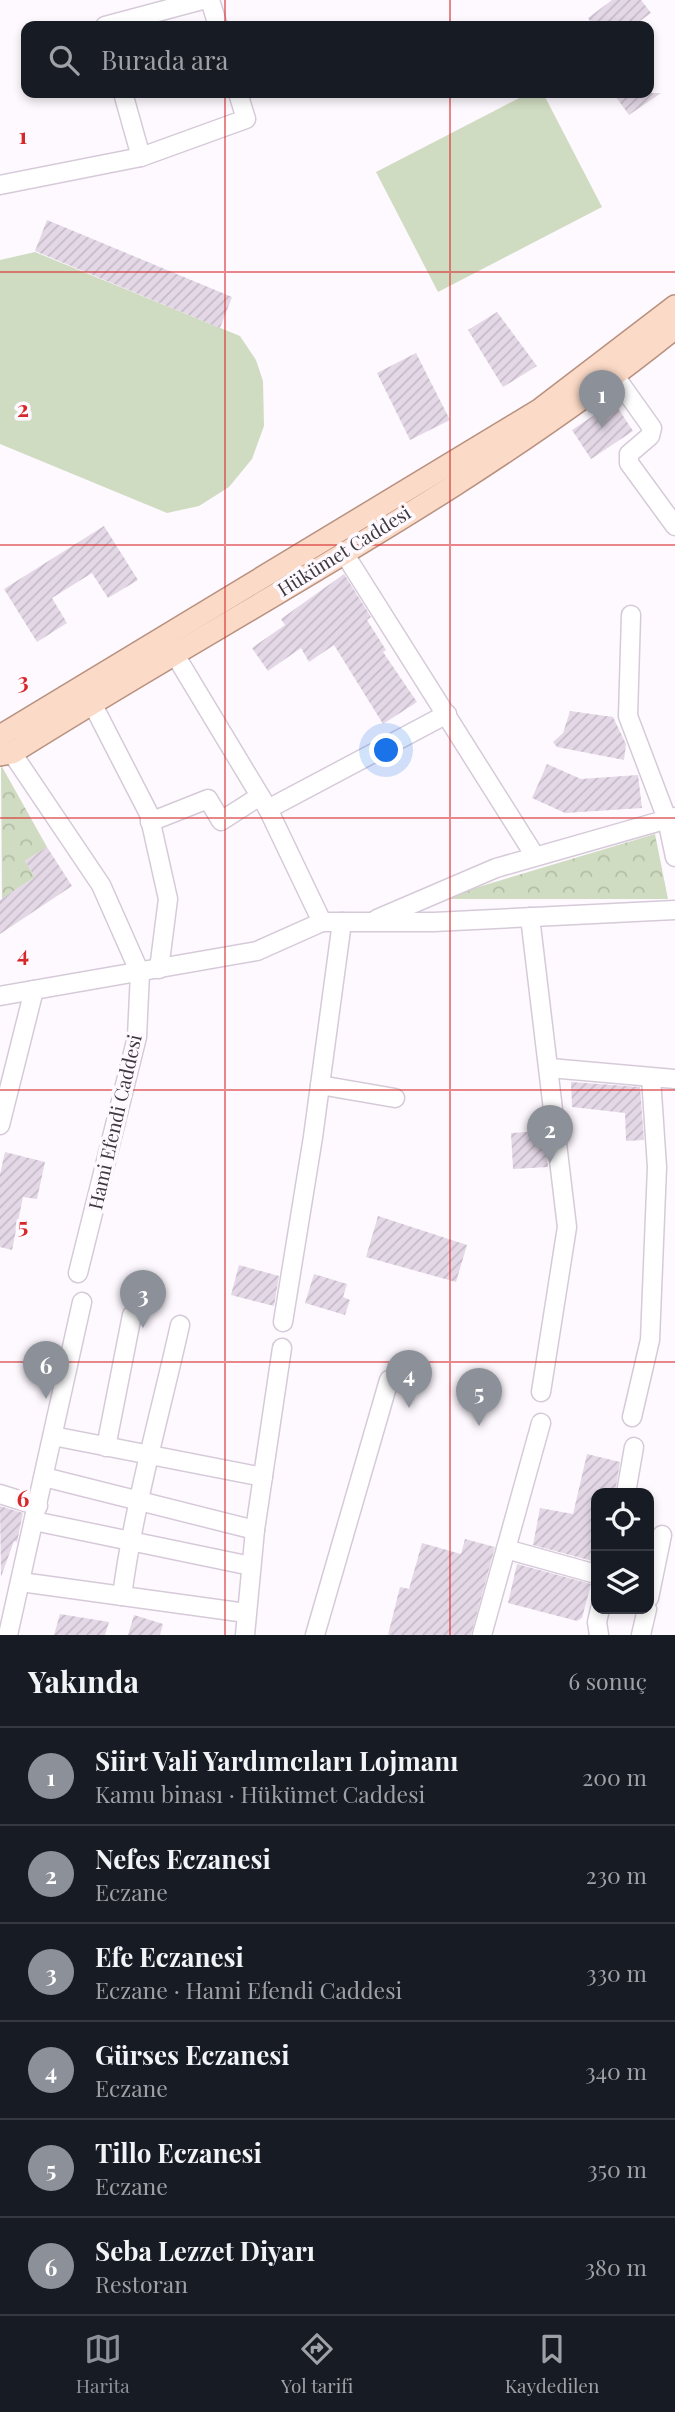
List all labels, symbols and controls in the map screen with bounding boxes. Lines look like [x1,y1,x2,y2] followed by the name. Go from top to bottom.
[21,21,654,98] search box
[45,41,83,79] icon: search
[101,42,229,77] text: Burada ara
[19,119,28,150] text: 1
[579,370,625,428] pin: 1
[17,392,29,423] text: 2
[272,498,415,602] street label: Hükümet Caddesi
[17,664,29,695] text: 3
[369,733,403,767] your location
[17,937,29,968] text: 4
[81,1031,147,1212] street label: Hami Efendi Caddesi
[527,1105,573,1163] pin: 2
[18,1209,28,1240] text: 5
[120,1270,166,1328] pin: 3
[23,1341,69,1399] pin: 6
[386,1350,432,1408] pin: 4
[456,1368,502,1426] pin: 5
[17,1482,30,1513] text: 6
[591,1488,654,1614] map controls
[591,1488,654,1551] button: locate
[591,1551,654,1614] button: layers
[28,1661,139,1701] text: Yakında
[568,1665,647,1696] text: 6 sonuç
[95,1743,458,1778] text: Siirt Vali Yardımcıları Lojmanı
[47,1761,55,1792] text: 1
[582,1761,647,1792] text: 200 m
[95,1778,425,1809] text: Kamu binası · Hükümet Caddesi
[95,1841,271,1876] text: Nefes Eczanesi
[45,1859,57,1890] text: 2
[586,1859,647,1890] text: 230 m
[95,1876,168,1907] text: Eczane
[95,1939,244,1974] text: Efe Eczanesi
[45,1957,57,1988] text: 3
[586,1957,647,1988] text: 330 m
[95,1974,402,2005] text: Eczane · Hami Efendi Caddesi
[95,2037,290,2072] text: Gürses Eczanesi
[45,2055,57,2086] text: 4
[585,2055,647,2086] text: 340 m
[95,2072,168,2103] text: Eczane
[95,2135,262,2170] text: Tillo Eczanesi
[46,2153,56,2184] text: 5
[587,2153,647,2184] text: 350 m
[95,2170,168,2201] text: Eczane
[95,2233,315,2268] text: Seba Lezzet Diyarı
[45,2251,57,2282] text: 6
[585,2251,647,2282] text: 380 m
[95,2268,188,2299] text: Restoran
[76,2330,130,2398] tab: Harita
[281,2330,353,2398] tab: Yol tarifi
[505,2330,599,2398] tab: Kaydedilen

